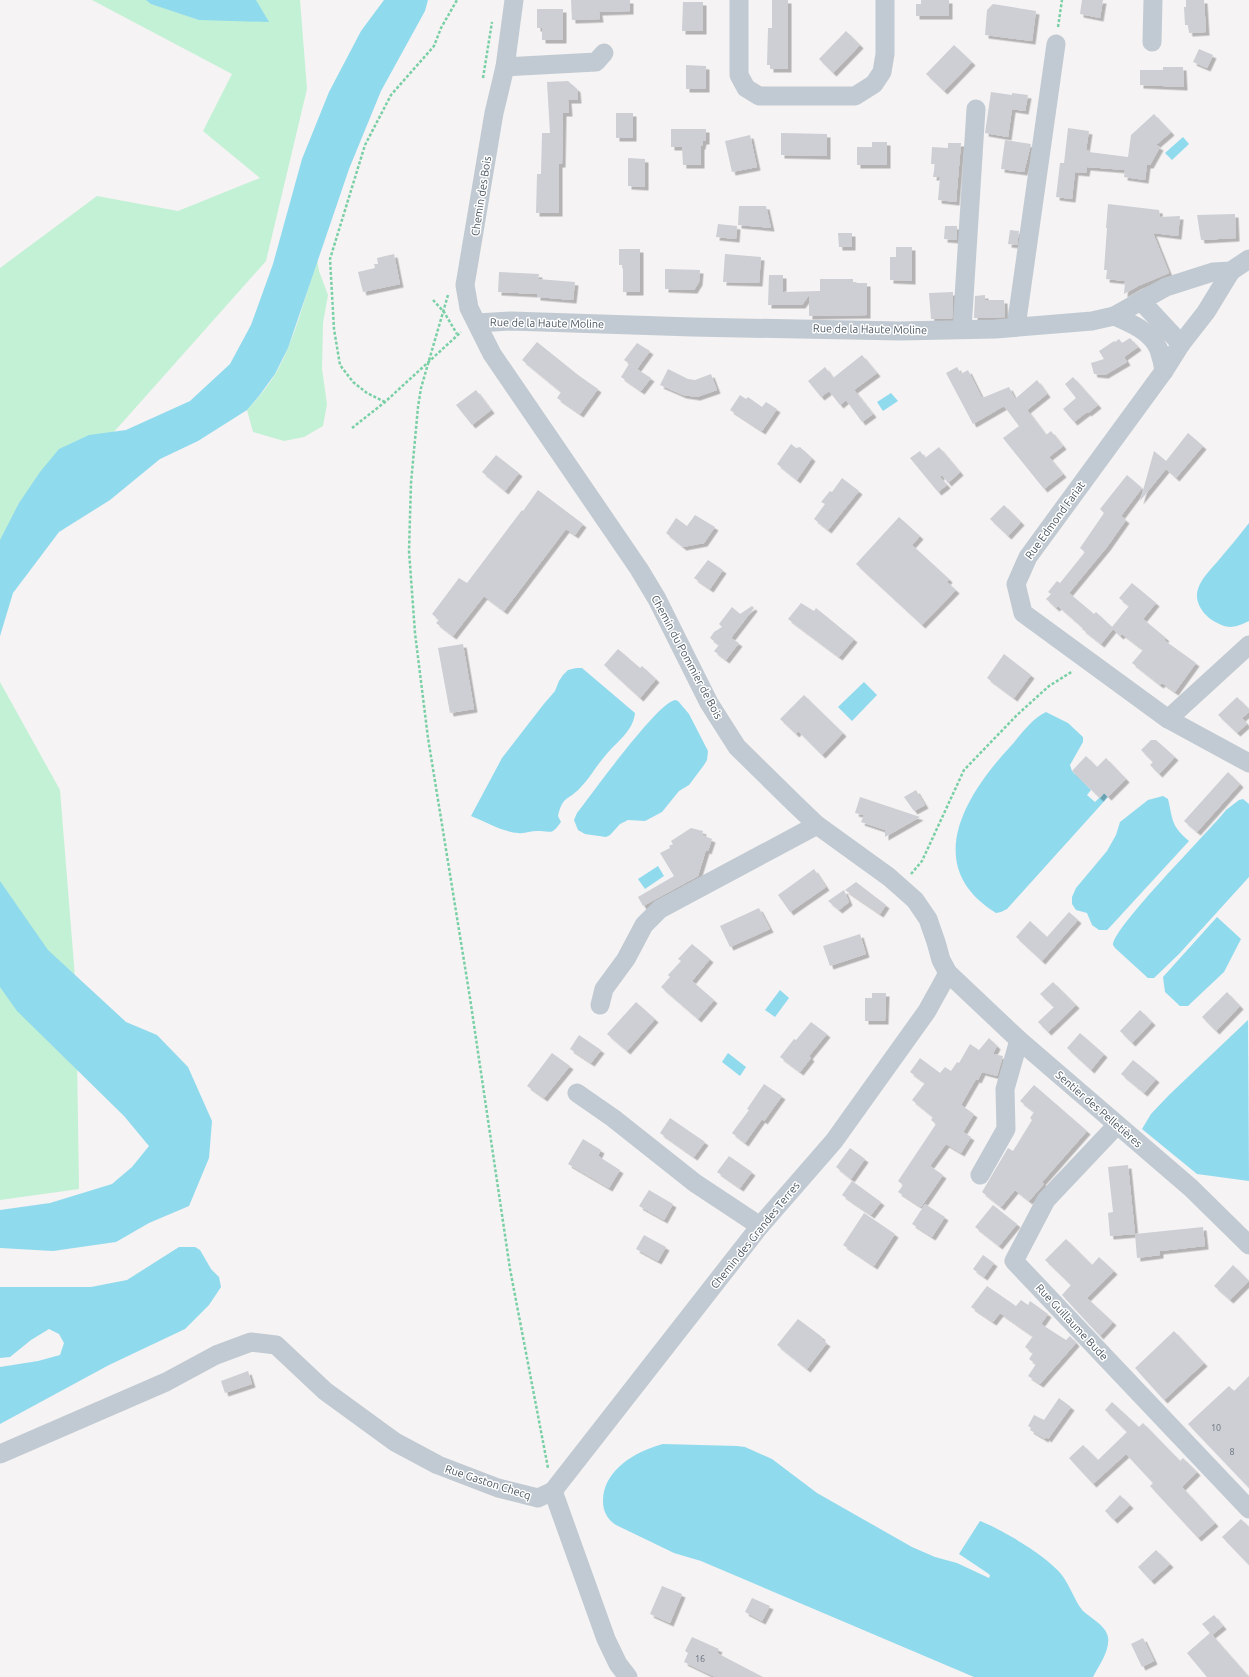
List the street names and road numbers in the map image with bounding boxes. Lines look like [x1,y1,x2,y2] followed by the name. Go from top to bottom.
[469,155,493,237] street label: Chemin des Bois
[490,316,604,330] street label: Rue de la Haute Moline
[813,322,927,336] street label: Rue de la Haute Moline
[1023,478,1088,561] street label: Rue Edmond Fariat
[649,593,725,721] street label: Chemin du Pommier de Bois
[1054,1068,1145,1150] street label: Sentier des Pelletières
[708,1179,802,1291] street label: Chemin des Grandes Terres
[1034,1282,1110,1362] street label: Rue Guillaume Bude
[444,1462,532,1502] street label: Rue Gaston Checq

